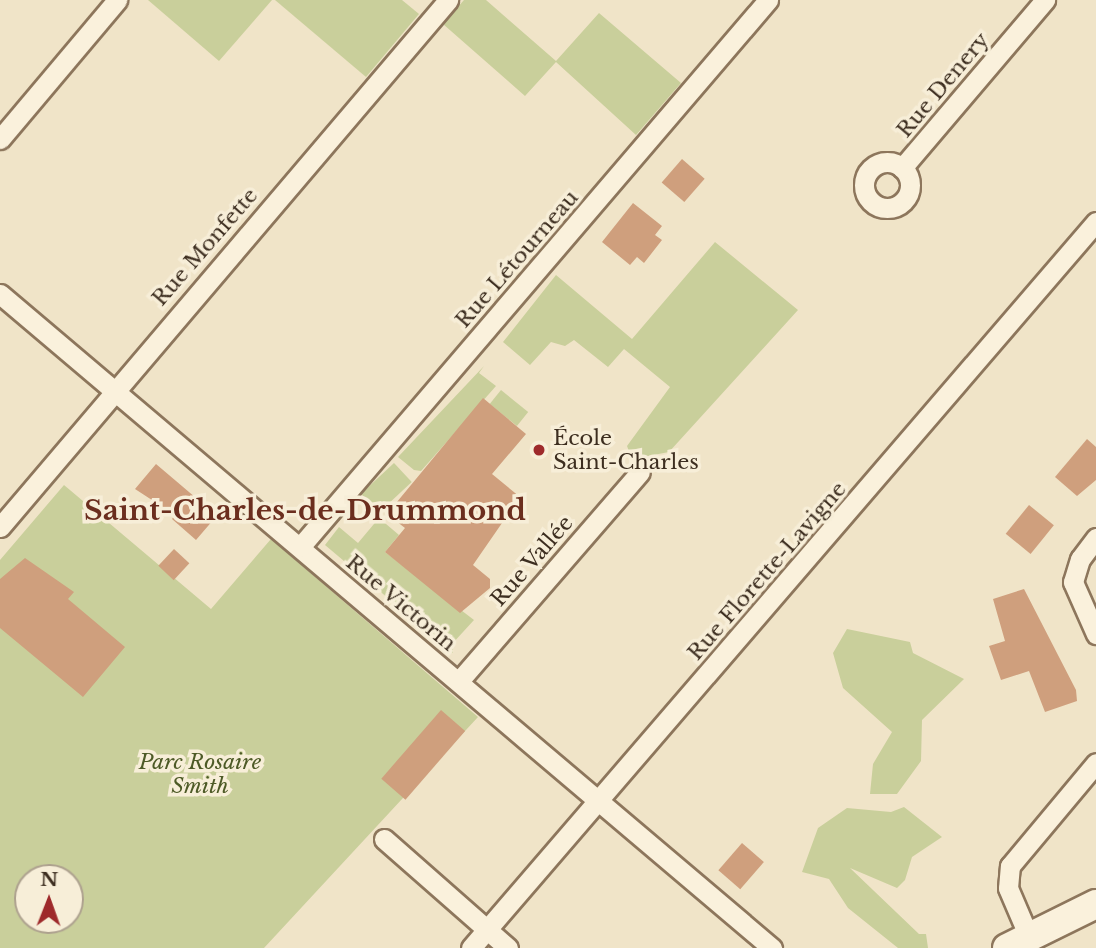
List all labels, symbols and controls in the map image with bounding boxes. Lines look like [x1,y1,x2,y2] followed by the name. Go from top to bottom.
[892,27,994,143] street label: Rue Denery
[147,183,263,311] street label: Rue Monfette
[450,185,584,333] street label: Rue Létourneau
[553,425,699,475] place label: École Saint-Charles
[531,442,547,458] marker: École Saint-Charles
[683,477,851,665] street label: Rue Florette-Lavigne
[84,494,526,528] district label: Saint-Charles-de-Drummond
[486,510,578,612] street label: Rue Vallée
[341,549,461,657] street label: Rue Victorin
[139,749,261,799] park label: Parc Rosaire Smith
[14,864,84,934] north arrow
[40,868,58,891] text: N

